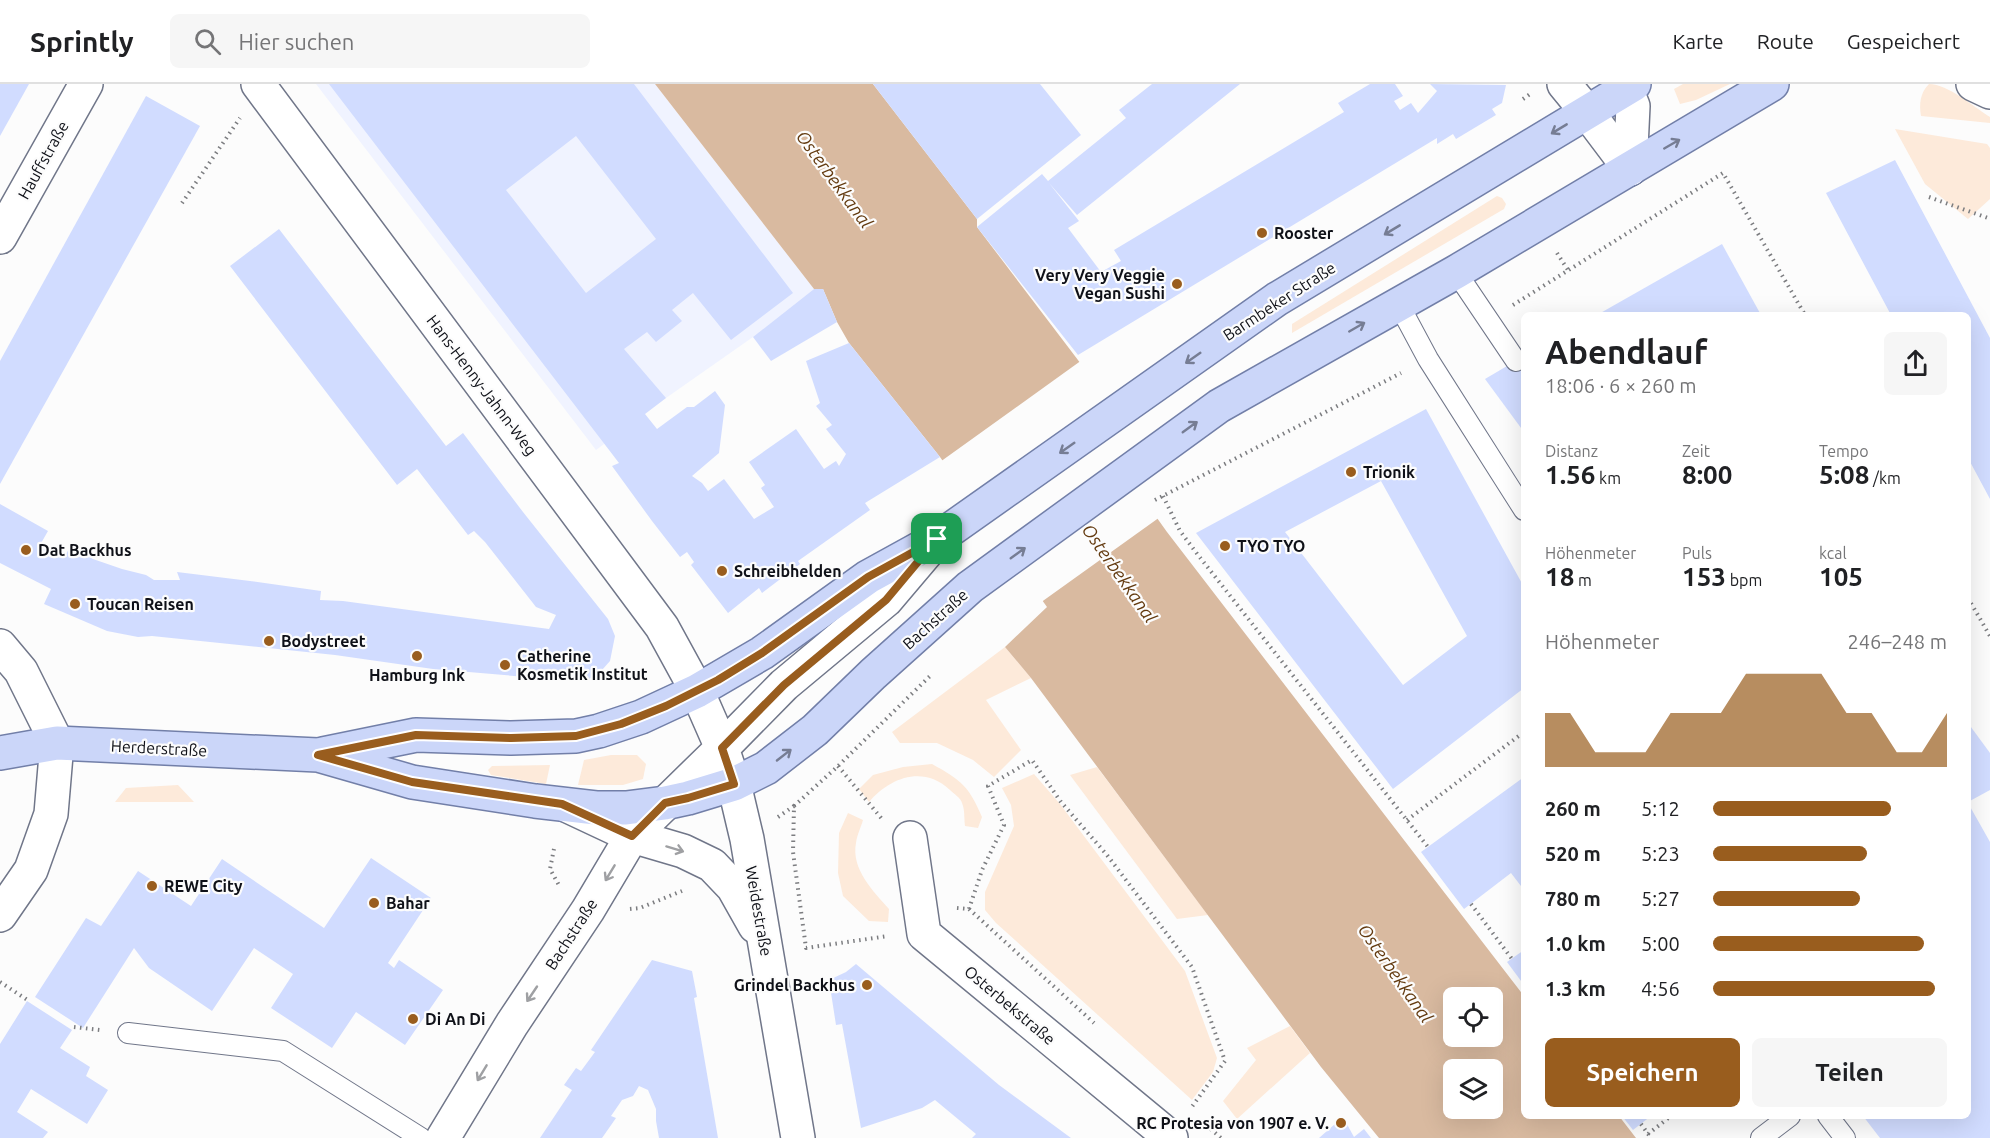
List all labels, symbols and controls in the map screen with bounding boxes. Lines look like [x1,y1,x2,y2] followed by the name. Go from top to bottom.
[170,14,590,68] search box
[191,25,224,58] icon: search
[30,26,134,57] text: Sprintly
[239,29,354,54] text: Hier suchen
[1672,29,1724,53] text: Karte
[1757,29,1814,53] text: Route
[1847,29,1960,53] text: Gespeichert
[14,118,72,202] street label: Hauffstraße
[1551,123,1568,135] one-way arrow
[793,126,877,232] water label: Osterbekkanal
[1663,138,1680,150] one-way arrow
[1274,224,1334,242] place label: Rooster
[1384,224,1401,236] one-way arrow
[1255,226,1269,240] marker: Rooster
[1219,258,1339,344] street label: Barmbeker Straße
[1035,266,1165,302] place label: Very Very Veggie Vegan Sushi
[1170,277,1184,291] marker: Very Very Veggie Vegan Sushi
[423,311,541,459] street label: Hans-Henny-Jahnn-Weg
[1349,320,1366,332] one-way arrow
[1884,332,1947,395] button: share
[1545,333,1707,370] text: Abendlauf
[1185,352,1202,364] one-way arrow
[1545,374,1697,397] text: 18:06 · 6 × 260 m
[1182,421,1198,433] one-way arrow
[1060,442,1076,454] one-way arrow
[1545,442,1598,460] text: Distanz
[1682,442,1710,460] text: Zeit
[1819,442,1869,460] text: Tempo
[1545,460,1595,489] text: 1.56
[1682,460,1732,489] text: 8:00
[1819,460,1869,489] text: 5:08
[1363,463,1415,481] place label: Trionik
[1344,465,1358,479] marker: Trionik
[1595,469,1621,487] text: km
[1869,469,1901,487] text: /km
[911,513,962,564] pin
[1079,520,1161,626] water label: Osterbekkanal
[920,522,953,555] icon: arrive
[1237,537,1305,555] place label: TYO TYO
[1218,539,1232,553] marker: TYO TYO
[38,541,131,559] place label: Dat Backhus
[19,543,33,557] marker: Dat Backhus
[1545,544,1636,562] text: Höhenmeter
[1682,544,1712,562] text: Puls
[1819,544,1847,562] text: kcal
[1009,547,1025,559] one-way arrow
[734,562,842,580] place label: Schreibhelden
[1545,562,1574,591] text: 18
[1682,562,1726,591] text: 153
[1819,562,1863,591] text: 105
[715,564,729,578] marker: Schreibhelden
[1574,571,1592,589] text: m
[1726,571,1762,589] text: bpm
[899,585,971,653] street label: Bachstraße
[87,595,194,613] place label: Toucan Reisen
[68,597,82,611] marker: Toucan Reisen
[1545,630,1659,653] text: Höhenmeter
[1848,630,1947,653] text: 246–248 m
[281,632,366,650] place label: Bodystreet
[262,634,276,648] marker: Bodystreet
[517,647,648,683] place label: Catherine Kosmetik Institut
[410,649,424,663] marker: Hamburg Ink
[498,658,512,672] marker: Catherine Kosmetik Institut
[369,666,465,684] place label: Hamburg Ink
[110,736,208,760] street label: Herderstraße
[776,748,792,761] one-way arrow
[1545,797,1601,820] text: 260 m
[1641,797,1680,820] text: 5:12
[1545,842,1601,865] text: 520 m
[1641,842,1680,865] text: 5:23
[665,844,684,855] one-way arrow
[604,864,616,881] one-way arrow
[742,864,776,958] street label: Weidestraße
[164,877,243,895] place label: REWE City
[145,879,159,893] marker: REWE City
[1545,887,1601,910] text: 780 m
[1641,887,1680,910] text: 5:27
[386,894,430,912] place label: Bahar
[541,895,601,973] street label: Bachstraße
[367,896,381,910] marker: Bahar
[1355,920,1437,1026] water label: Osterbekkanal
[1545,932,1606,955] text: 1.0 km
[1641,932,1680,955] text: 5:00
[961,962,1059,1048] street label: Osterbekstraße
[734,976,855,994] place label: Grindel Backhus
[1545,977,1606,1000] text: 1.3 km
[1641,977,1680,1000] text: 4:56
[860,978,874,992] marker: Grindel Backhus
[526,985,539,1002] one-way arrow
[1443,987,1503,1119] map controls
[1443,987,1503,1047] button: locate
[425,1010,485,1028] place label: Di An Di
[406,1012,420,1026] marker: Di An Di
[1545,1038,1740,1107] button: Speichern
[1752,1038,1947,1107] button: Teilen
[1443,1059,1503,1119] button: layers
[476,1065,489,1082] one-way arrow
[1136,1114,1329,1132] place label: RC Protesia von 1907 e. V.
[1334,1116,1348,1130] marker: RC Protesia von 1907 e. V.

